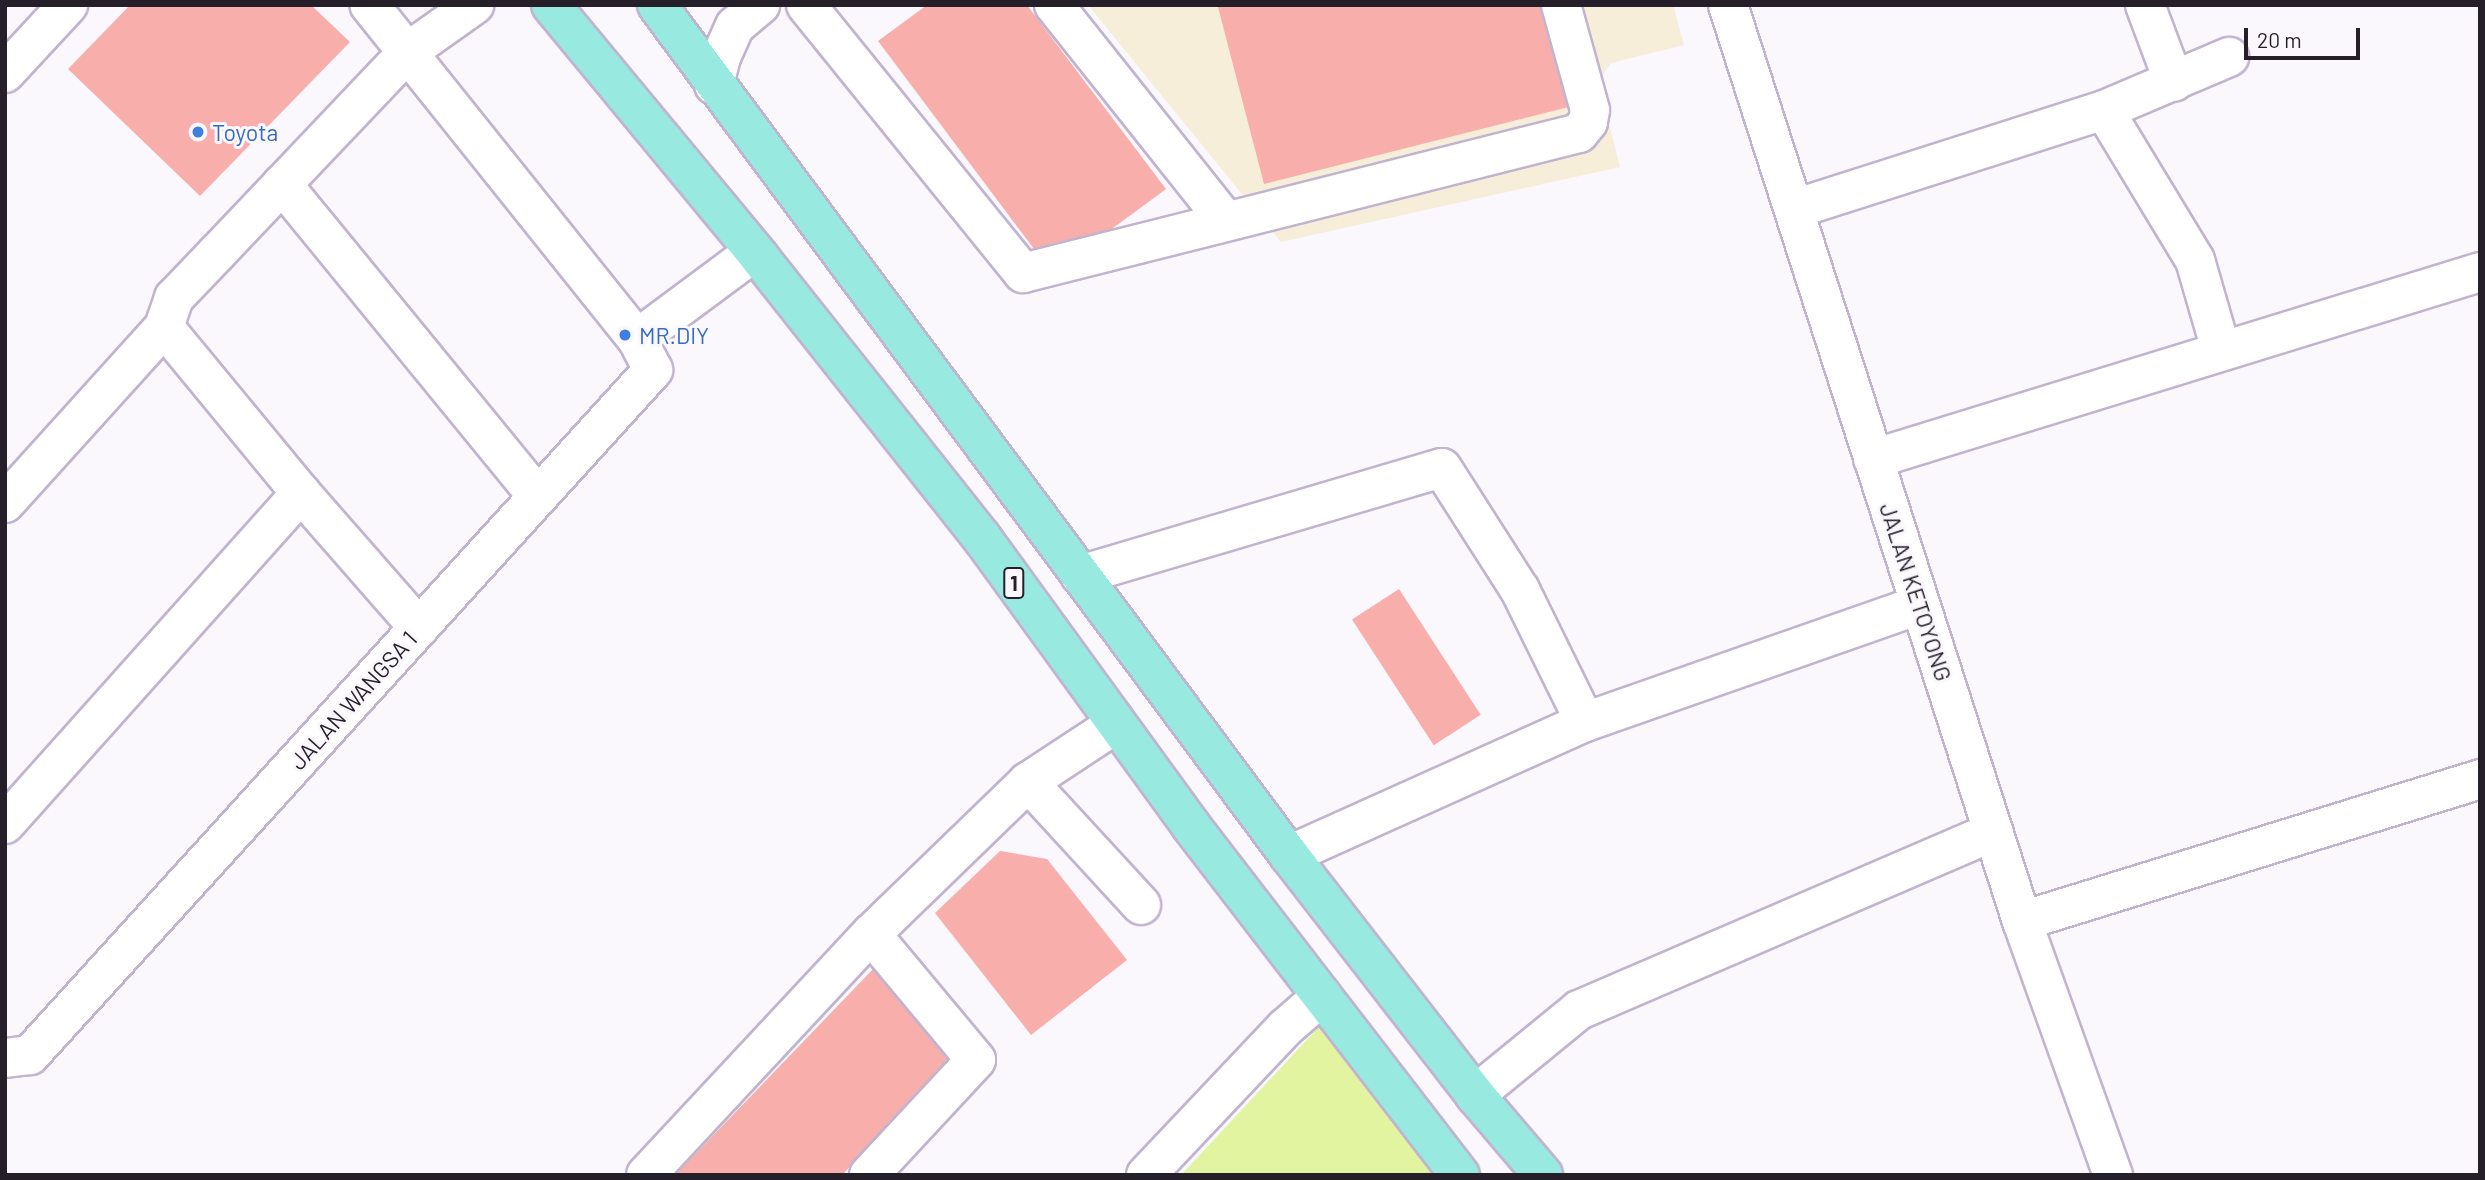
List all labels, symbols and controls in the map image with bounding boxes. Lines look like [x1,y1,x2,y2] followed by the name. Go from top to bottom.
[2247,14,2362,58] scale bar
[2257,27,2302,52] text: 20 m
[212,118,278,146] place label: Toyota
[190,124,206,140] marker: Toyota
[639,321,709,349] place label: MR.DIY
[617,327,633,343] marker: MR.DIY
[1874,499,1958,685] street label: JALAN KETOYONG
[1002,566,1026,600] road number: 1
[284,625,422,775] street label: JALAN WANGSA 1

